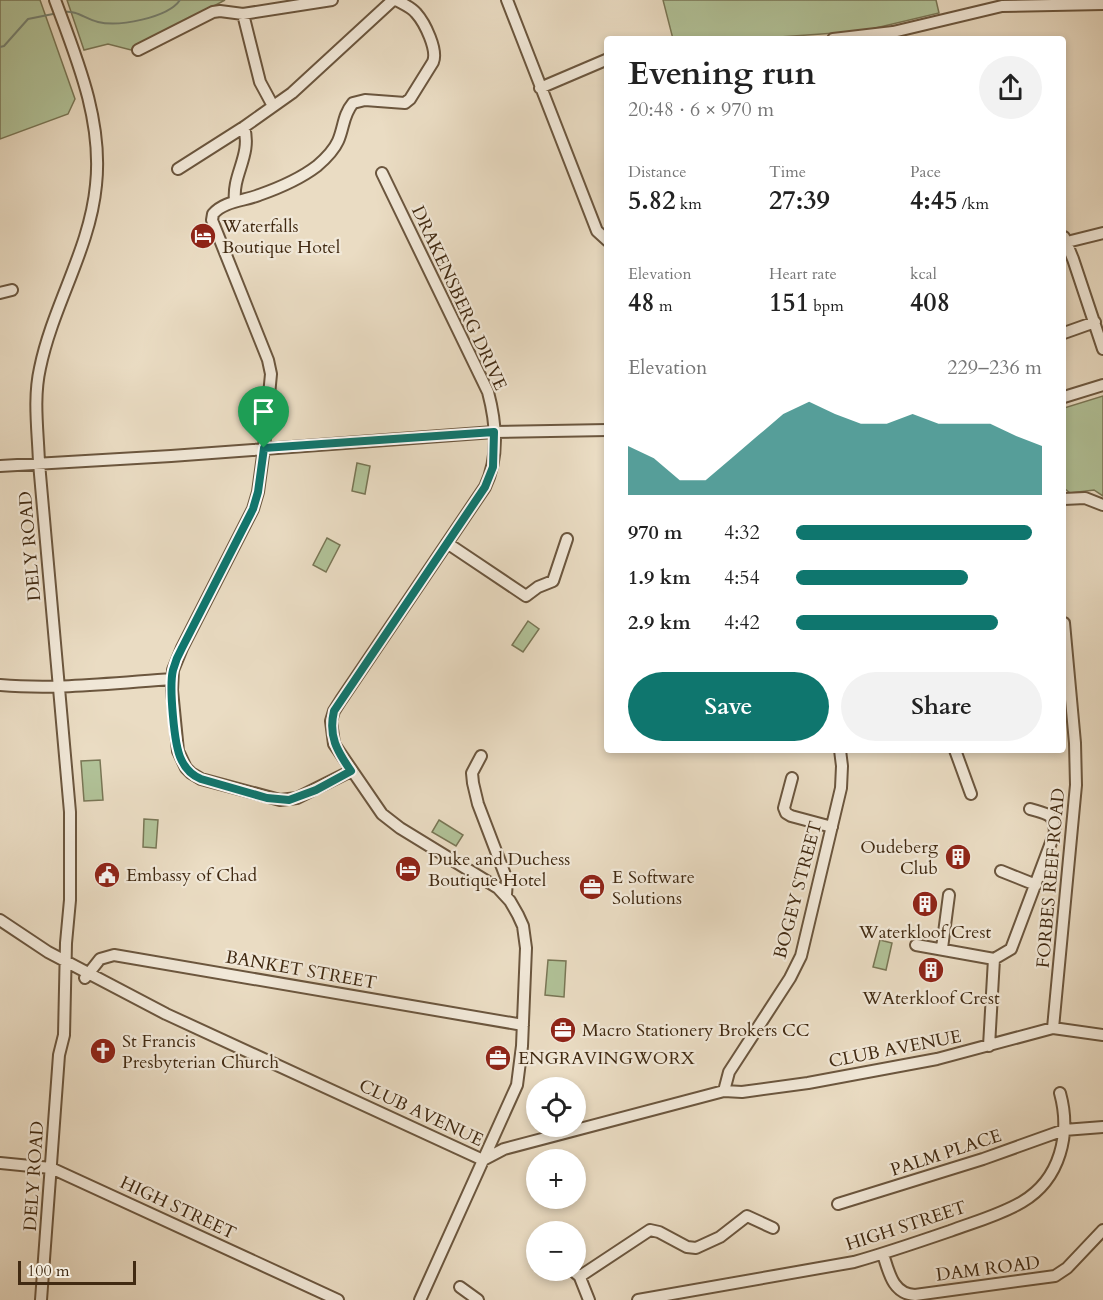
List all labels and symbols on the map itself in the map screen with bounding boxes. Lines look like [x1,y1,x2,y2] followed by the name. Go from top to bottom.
[405,202,513,394] street label: DRAKENSBERG DRIVE
[221,214,341,260] place label: Waterfalls Boutique Hotel
[188,221,218,251] hotel icon: Waterfalls Boutique Hotel
[238,386,289,448] pin
[13,490,47,602] street label: DELY ROAD
[1031,787,1071,969] street label: FORBES REEF ROAD
[768,818,828,962] street label: BOGEY STREET
[860,835,939,881] place label: Oudeberg Club
[943,842,973,872] building icon: Oudeberg Club
[428,847,570,893] place label: Duke and Duchess Boutique Hotel
[393,854,423,884] hotel icon: Duke and Duchess Boutique Hotel
[92,860,122,890] public building icon: Embassy of Chad
[126,863,258,888] place label: Embassy of Chad
[612,865,695,911] place label: E Software Solutions
[577,872,607,902] office icon: E Software Solutions
[910,889,940,919] building icon: Waterkloof Crest
[858,920,991,945] place label: Waterkloof Crest
[223,944,379,996] street label: BANKET STREET
[916,955,946,985] building icon: WAterkloof Crest
[861,986,1000,1011] place label: WAterkloof Crest
[548,1015,578,1045] office icon: Macro Stationery Brokers CC
[582,1018,810,1043] place label: Macro Stationery Brokers CC
[826,1024,964,1074] street label: CLUB AVENUE
[122,1029,279,1075] place label: St Francis Presbyterian Church
[88,1036,118,1066] church icon: St Francis Presbyterian Church
[483,1043,513,1073] office icon: ENGRAVINGWORX
[518,1046,696,1071] place label: ENGRAVINGWORX
[355,1073,487,1153] street label: CLUB AVENUE
[18,1120,50,1232] street label: DELY ROAD
[887,1123,1005,1183] street label: PALM PLACE
[116,1170,240,1246] street label: HIGH STREET
[842,1195,970,1257] street label: HIGH STREET
[935,1250,1041,1288] street label: DAM ROAD
[18,1258,136,1286] scale bar

